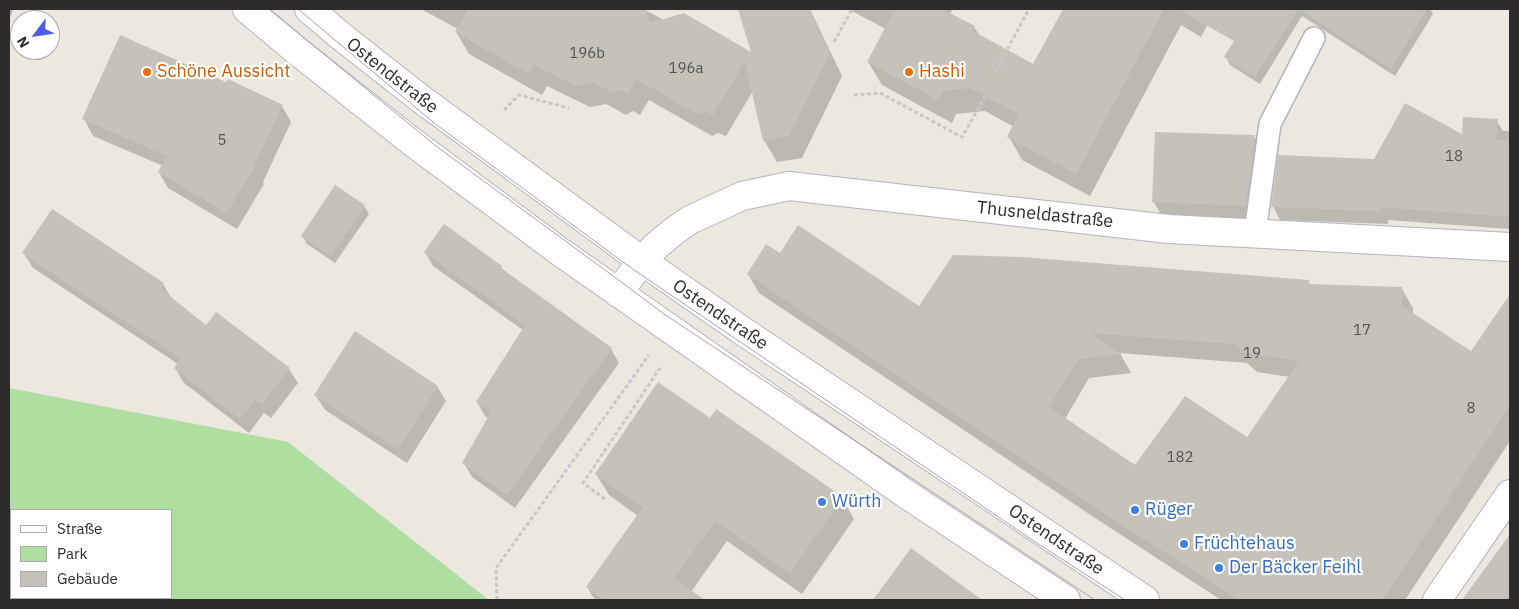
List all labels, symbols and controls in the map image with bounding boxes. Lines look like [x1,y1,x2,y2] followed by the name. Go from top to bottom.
[10,10,60,60] north arrow
[13,33,33,51] text: N
[342,33,442,119] street label: Ostendstraße
[569,45,605,63] house number: 196b
[668,60,704,78] house number: 196a
[157,61,290,83] place label: Schöne Aussicht
[919,61,965,83] place label: Hashi
[141,66,153,78] marker: Schöne Aussicht
[903,66,915,78] marker: Hashi
[218,132,226,150] house number: 5
[1445,148,1463,166] house number: 18
[976,197,1114,233] street label: Thusneldastraße
[668,275,772,355] street label: Ostendstraße
[1353,322,1371,340] house number: 17
[1243,345,1261,363] house number: 19
[1467,400,1475,418] house number: 8
[1167,449,1193,467] house number: 182
[832,491,881,513] place label: Würth
[816,496,828,508] marker: Würth
[1145,499,1193,521] place label: Rüger
[1004,500,1108,580] street label: Ostendstraße
[1129,504,1141,516] marker: Rüger
[10,509,172,599] legend
[57,519,102,538] text: Straße
[1194,533,1295,555] place label: Früchtehaus
[1178,538,1190,550] marker: Früchtehaus
[57,544,87,563] text: Park
[1229,557,1361,579] place label: Der Bäcker Feihl
[1213,562,1225,574] marker: Der Bäcker Feihl
[57,569,118,588] text: Gebäude

